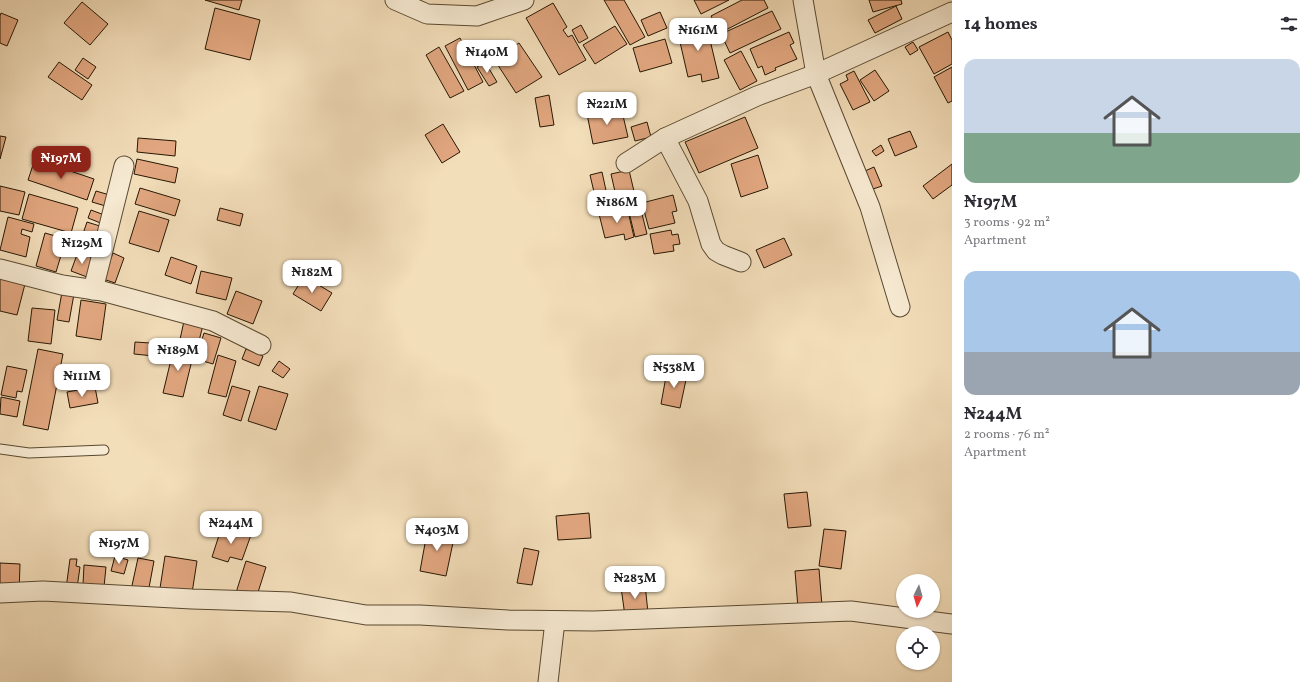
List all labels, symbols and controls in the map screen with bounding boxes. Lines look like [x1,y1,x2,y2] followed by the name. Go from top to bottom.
[964,13,1038,36] text: 14 homes
[1278,13,1300,35] icon: filters
[670,18,726,52] pin: ₦161M
[678,22,718,40] text: ₦161M
[459,40,515,74] pin: ₦140M
[466,44,508,62] text: ₦140M
[1096,85,1168,157] icon: home
[579,92,635,126] pin: ₦221M
[587,96,627,114] text: ₦221M
[33,146,89,180] pin: ₦197M
[41,150,81,168] text: ₦197M
[589,190,645,224] pin: ₦186M
[964,191,1017,214] text: ₦197M
[596,194,638,212] text: ₦186M
[964,214,1050,232] text: 3 rooms · 92 m²
[54,231,110,265] pin: ₦129M
[964,232,1027,250] text: Apartment
[61,235,103,253] text: ₦129M
[284,260,340,294] pin: ₦182M
[292,264,332,282] text: ₦182M
[1096,297,1168,369] icon: home
[150,338,206,372] pin: ₦189M
[157,342,199,360] text: ₦189M
[646,355,702,389] pin: ₦538M
[653,359,695,377] text: ₦538M
[54,364,110,398] pin: ₦111M
[63,368,101,386] text: ₦111M
[964,403,1022,426] text: ₦244M
[964,426,1049,444] text: 2 rooms · 76 m²
[964,444,1027,462] text: Apartment
[203,511,259,545] pin: ₦244M
[209,515,253,533] text: ₦244M
[409,518,465,552] pin: ₦403M
[415,522,459,540] text: ₦403M
[91,531,147,565] pin: ₦197M
[99,535,139,553] text: ₦197M
[607,566,663,600] pin: ₦283M
[614,570,656,588] text: ₦283M
[896,574,940,618] north arrow
[896,574,940,670] map controls
[896,626,940,670] button: locate

